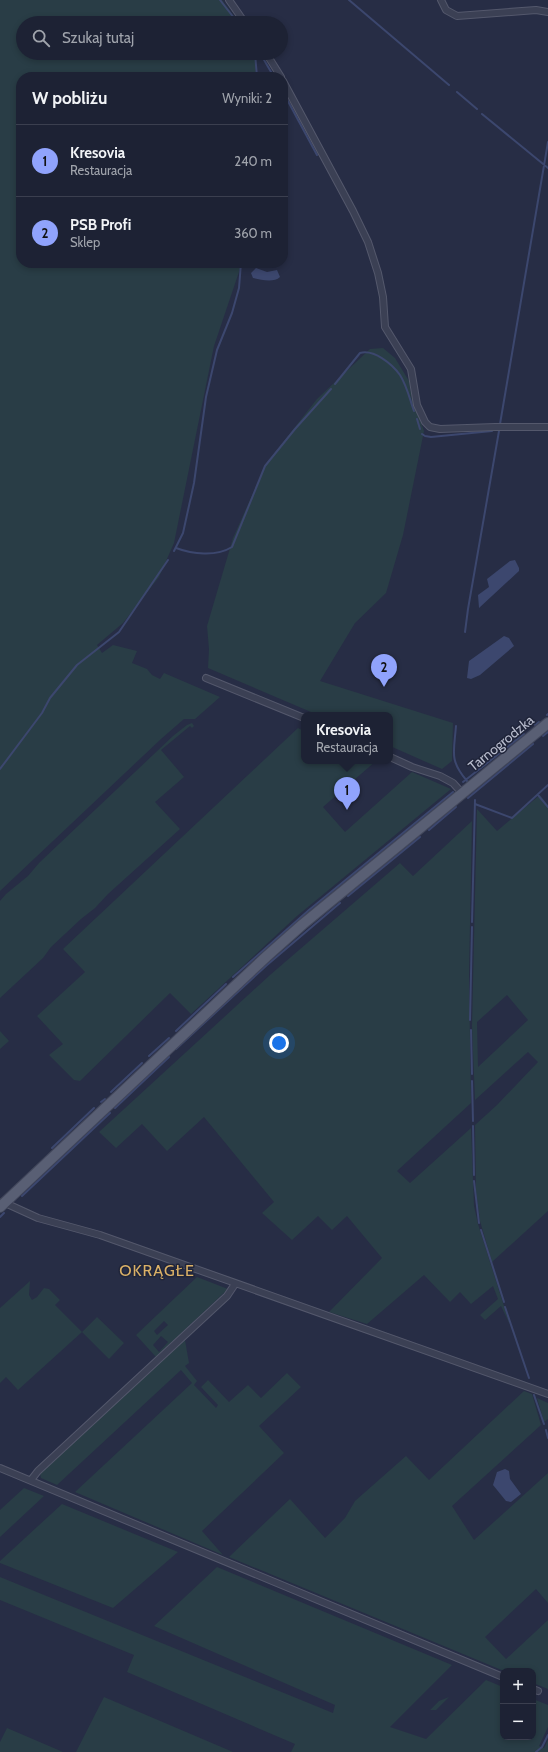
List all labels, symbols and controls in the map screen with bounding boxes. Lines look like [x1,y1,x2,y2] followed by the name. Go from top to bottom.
[16,16,288,60] search box
[30,27,52,49] icon: search
[62,29,134,47] text: Szukaj tutaj
[32,88,107,108] text: W pobliżu
[222,90,272,106] text: Wyniki: 2
[70,144,125,162] text: Kresovia
[43,153,47,169] text: 1
[234,153,272,169] text: 240 m
[70,162,132,178] text: Restauracja
[70,216,131,234] text: PSB Profi
[42,225,48,241] text: 2
[234,225,272,241] text: 360 m
[70,234,100,250] text: Sklep
[371,654,397,687] pin: 2
[464,711,538,775] street label: Tarnogrodzka
[301,712,393,764] popup
[316,721,371,739] text: Kresovia
[316,739,378,755] text: Restauracja
[334,777,360,810] pin: 1
[269,1033,289,1053] your location
[119,1261,195,1280] district label: OKRĄGŁE
[500,1668,536,1740] map controls
[500,1668,536,1704] button: +
[500,1704,536,1740] button: −

